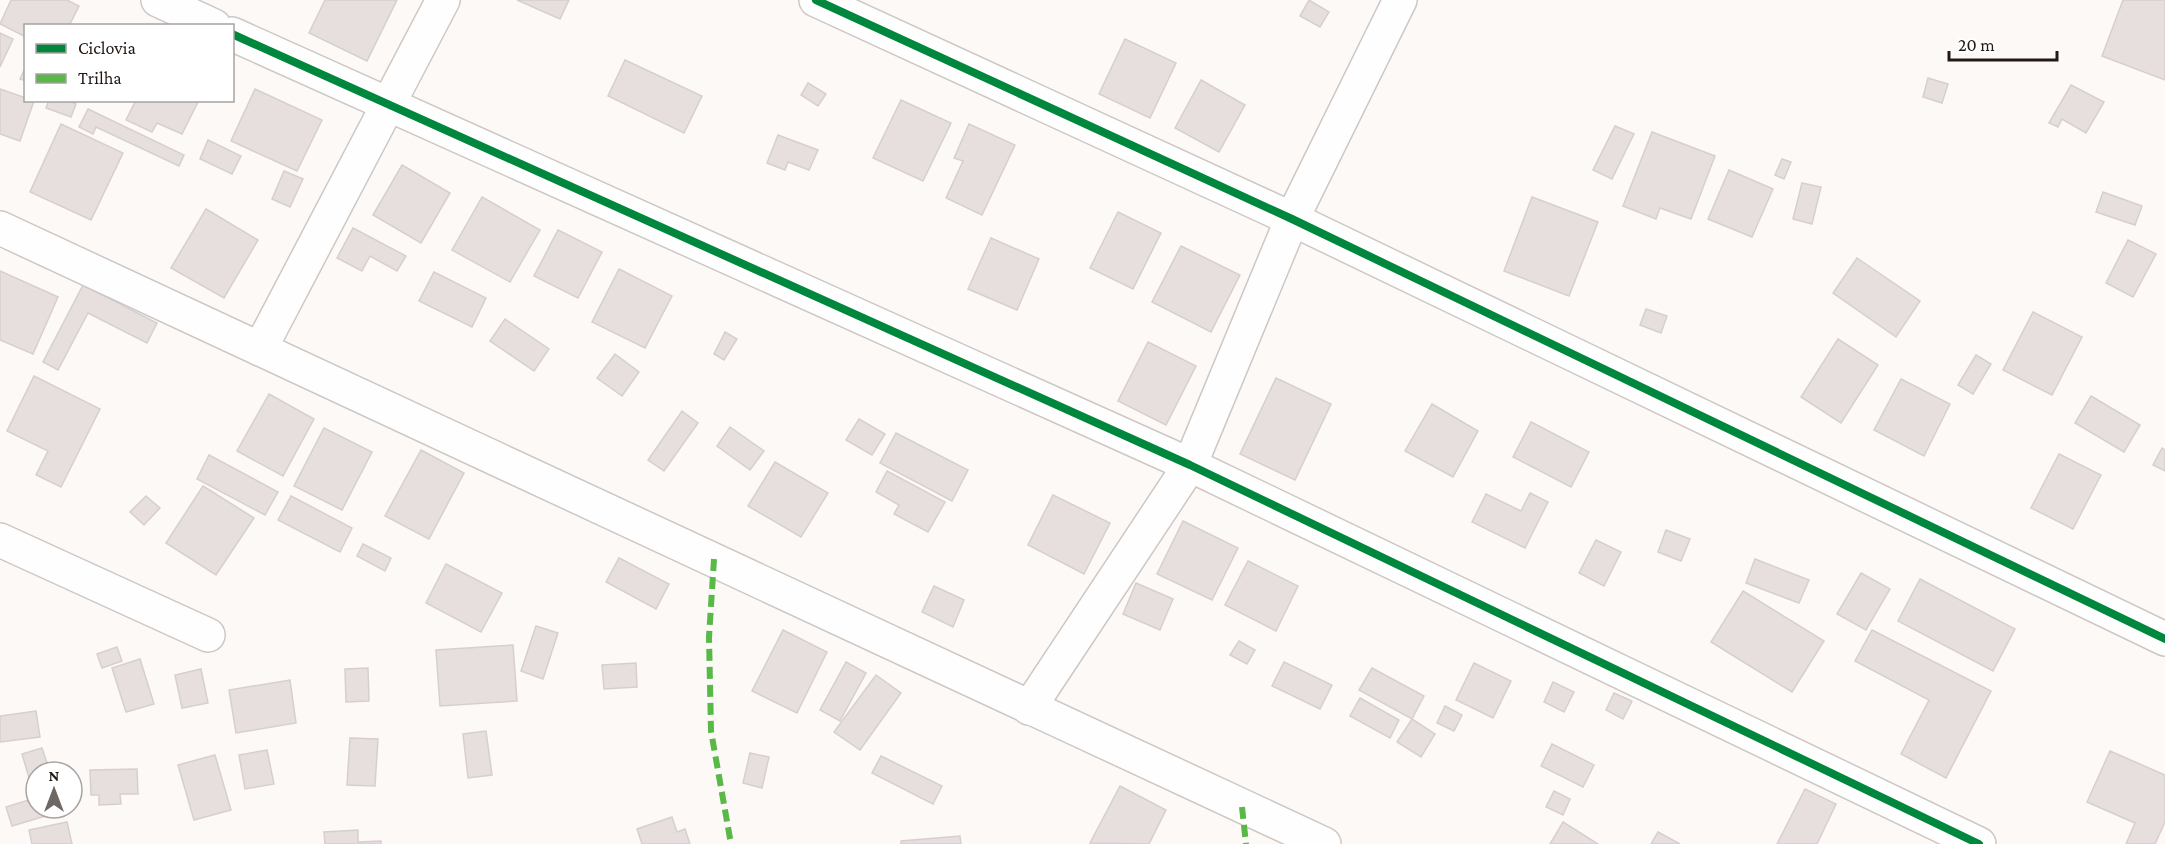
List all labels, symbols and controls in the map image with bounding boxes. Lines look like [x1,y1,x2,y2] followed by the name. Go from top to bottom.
[24,24,234,102] legend
[1949,24,2057,62] scale bar
[1958,35,1995,55] text: 20 m
[78,38,136,58] text: Ciclovia
[78,68,122,88] text: Trilha
[24,760,84,820] north arrow
[49,767,60,784] text: N

